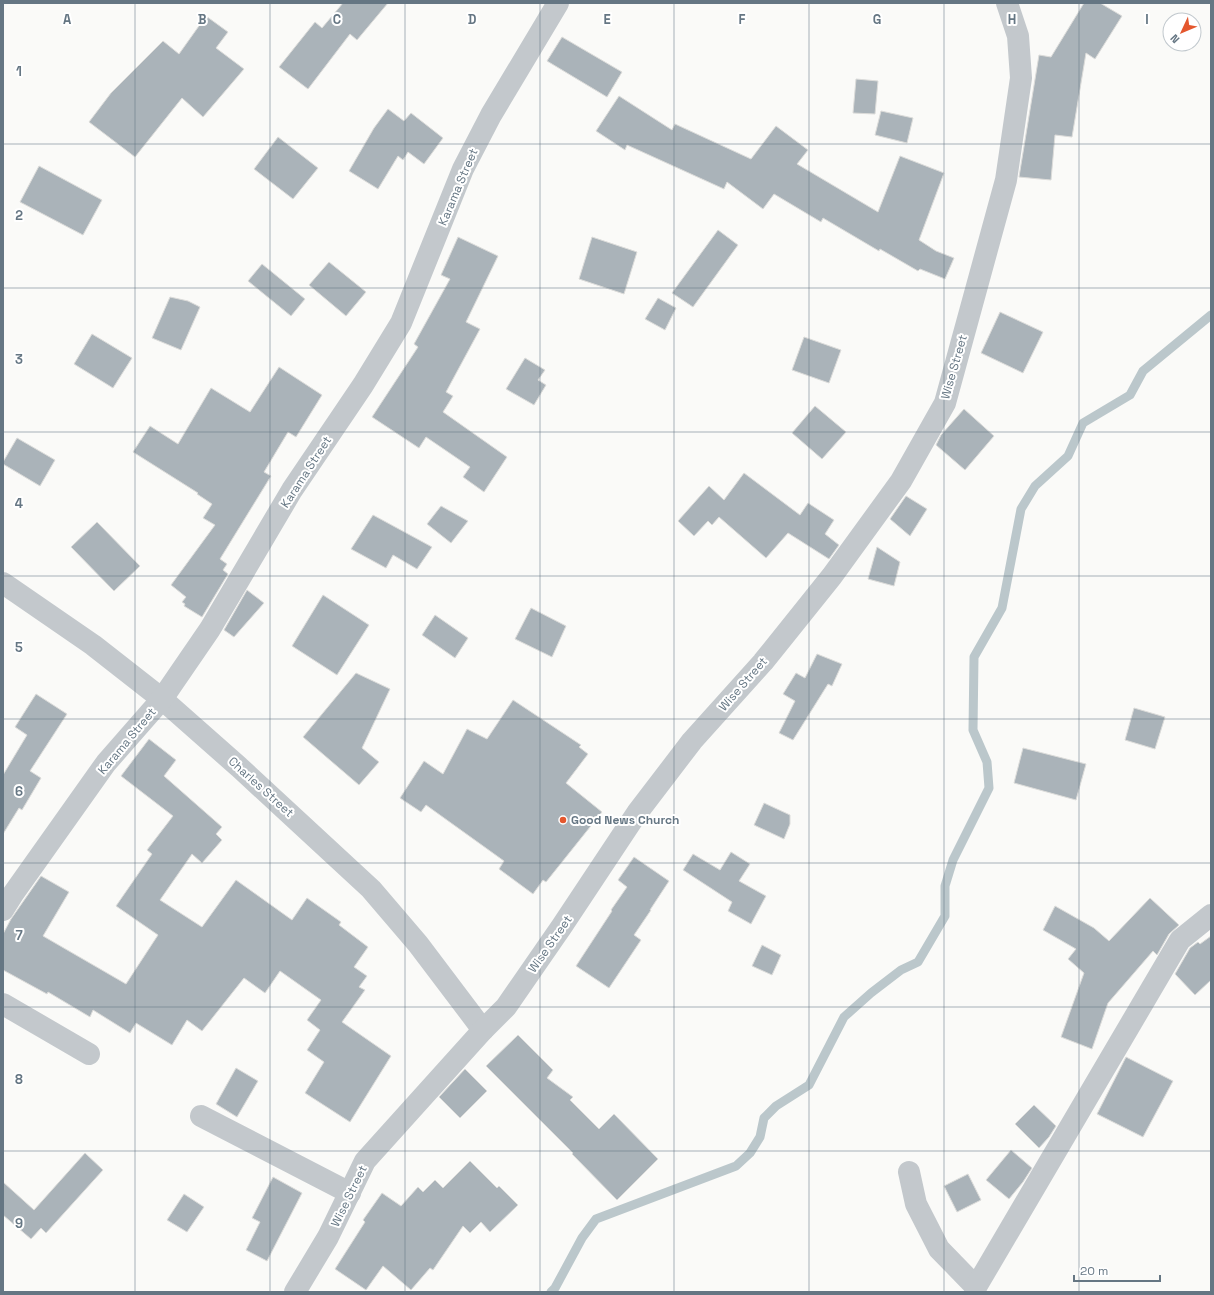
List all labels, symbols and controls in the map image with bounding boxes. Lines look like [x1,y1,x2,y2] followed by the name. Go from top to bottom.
[63,11,72,28] text: A
[198,11,207,28] text: B
[333,11,341,28] text: C
[468,11,477,28] text: D
[603,11,611,28] text: E
[739,11,746,28] text: F
[873,11,881,28] text: G
[1008,11,1016,28] text: H
[1145,11,1149,28] text: I
[1162,12,1202,52] north arrow
[1167,31,1182,46] text: N
[16,63,22,80] text: 1
[435,146,481,228] street label: Karama Street
[15,207,23,224] text: 2
[937,333,971,401] street label: Wise Street
[15,351,23,368] text: 3
[277,433,335,511] street label: Karama Street
[15,495,23,512] text: 4
[15,639,23,656] text: 5
[715,654,771,714] street label: Wise Street
[94,704,160,778] street label: Karama Street
[225,753,297,821] street label: Charles Street
[15,783,23,800] text: 6
[571,812,679,828] place label: Good News Church
[558,815,568,825] marker: Good News Church
[524,912,576,976] street label: Wise Street
[15,927,23,944] text: 7
[15,1071,23,1088] text: 8
[327,1163,371,1229] street label: Wise Street
[15,1215,23,1232] text: 9
[1074,1257,1160,1283] scale bar
[1080,1263,1108,1279] text: 20 m

